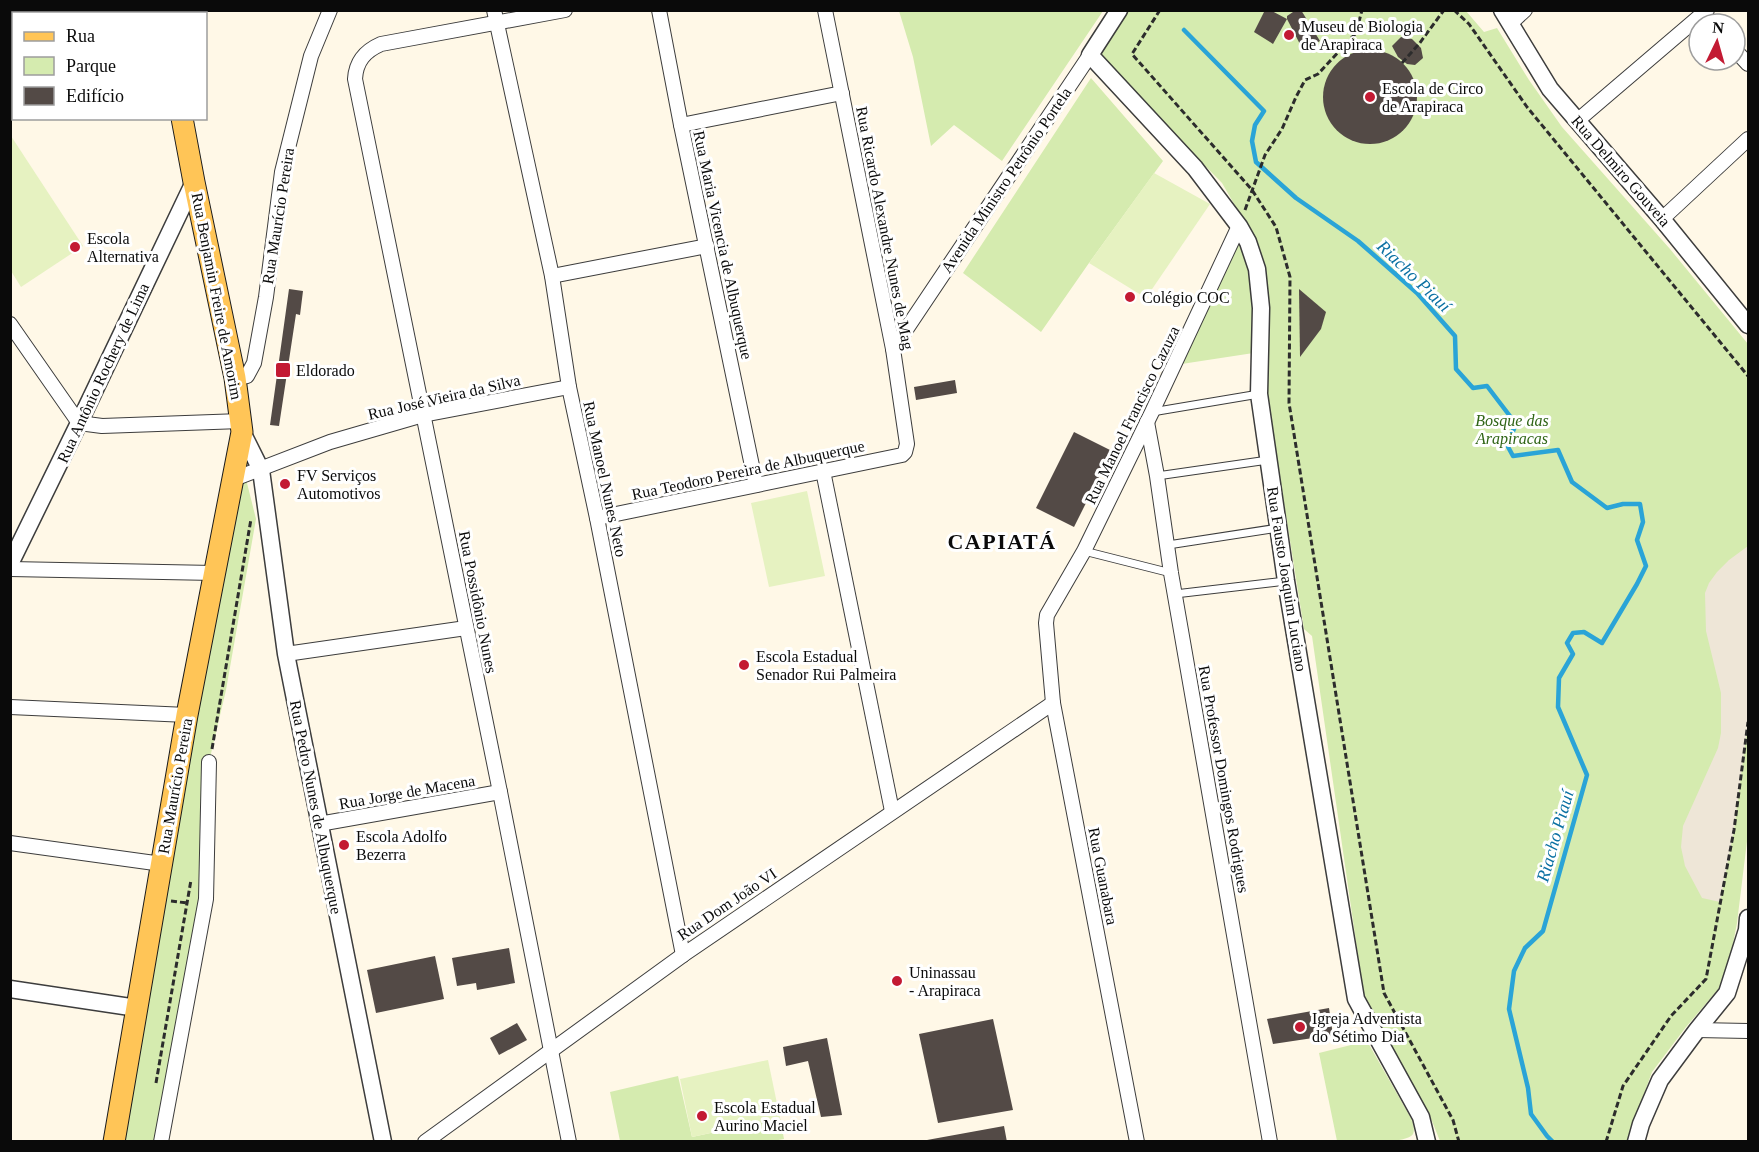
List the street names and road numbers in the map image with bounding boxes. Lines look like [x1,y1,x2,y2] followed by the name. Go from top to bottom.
[938,84,1074,276] street label: Avenida Ministro Petrônio Portela
[852,105,917,351] street label: Rua Ricardo Alexandre Nunes de Mag
[1568,112,1674,230] street label: Rua Delmiro Gouveia
[689,129,756,361] street label: Rua Maria Vicencia de Albuquerque
[259,147,297,285] street label: Rua Maurício Pereira
[188,191,246,402] street label: Rua Benjamin Freire de Amorim
[54,280,153,466] street label: Rua Antônio Rochery de Lima
[1081,323,1183,507] street label: Rua Manoel Francisco Cazuza
[366,371,522,423] street label: Rua José Vieira da Silva
[580,400,630,558] street label: Rua Manoel Nunes Neto
[630,437,866,504] street label: Rua Teodoro Pereira de Albuquerque
[1263,485,1310,673] street label: Rua Fausto Joaquim Luciano
[456,529,500,675] street label: Rua Possidônio Nunes
[1195,664,1252,894] street label: Rua Professor Domingos Rodrigues
[286,699,345,916] street label: Rua Pedro Nunes de Albuquerque
[155,717,195,855] street label: Rua Maurício Pereira
[338,772,477,813] street label: Rua Jorge de Macena
[1085,826,1121,926] street label: Rua Guanabara
[674,865,780,943] street label: Rua Dom João VI

